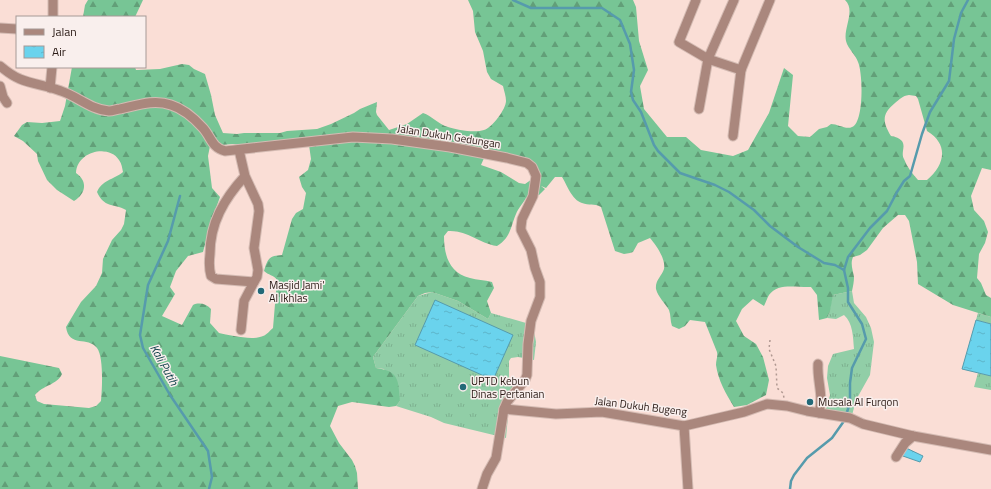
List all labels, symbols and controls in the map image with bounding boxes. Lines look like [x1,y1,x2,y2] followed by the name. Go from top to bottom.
[16,16,146,68] legend
[52,22,77,41] text: Jalan
[52,42,66,61] text: Air
[396,120,502,152] street label: Jalan Dukuh Gedungan
[269,277,325,306] place label: Masjid Jami' Al Ikhlas
[256,286,266,296] marker: Masjid Jami' Al Ikhlas
[145,341,184,390] water label: Kali Putih
[471,373,544,402] place label: UPTD Kebun Dinas Pertanian
[458,382,468,392] marker: UPTD Kebun Dinas Pertanian
[594,392,688,420] street label: Jalan Dukuh Bugeng
[818,394,898,410] place label: Musala Al Furqon
[805,397,815,407] marker: Musala Al Furqon

